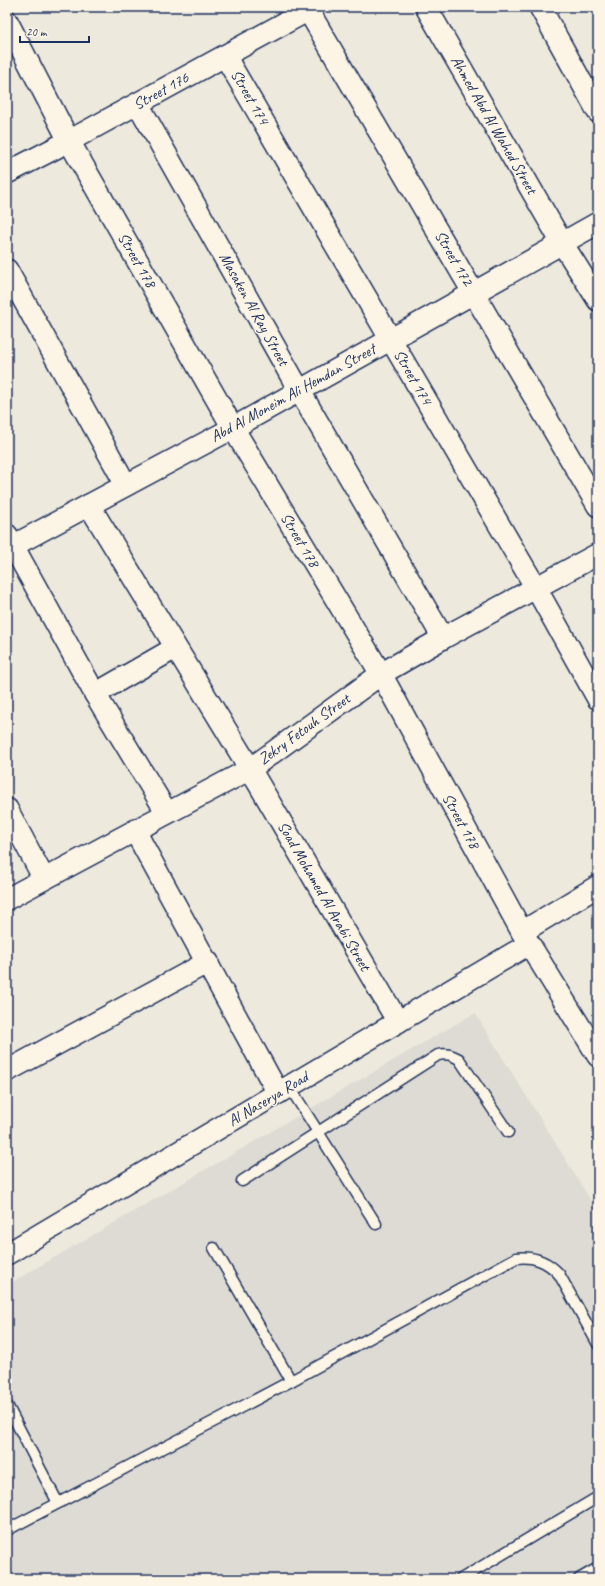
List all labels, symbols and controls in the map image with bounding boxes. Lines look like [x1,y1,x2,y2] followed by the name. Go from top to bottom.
[20,18,89,44] scale bar
[26,24,48,40] text: 20 m
[446,52,543,199] street label: Ahmed Abd Al Wahed Street
[226,66,275,130] street label: Street 174
[130,67,193,114] street label: Street 176
[430,227,479,291] street label: Street 172
[113,229,162,293] street label: Street 178
[215,249,294,371] street label: Masaken Al Ray Street
[207,338,381,447] street label: Abd Al Moneim Ali Hemdan Street
[389,346,438,410] street label: Street 174
[276,509,325,573] street label: Street 178
[254,688,355,769] street label: Zekry Fetouh Street
[438,790,485,854] street label: Street 178
[273,818,376,976] street label: Soad Mohamed Al Arabi Street
[224,1066,314,1131] street label: Al Naserya Road

